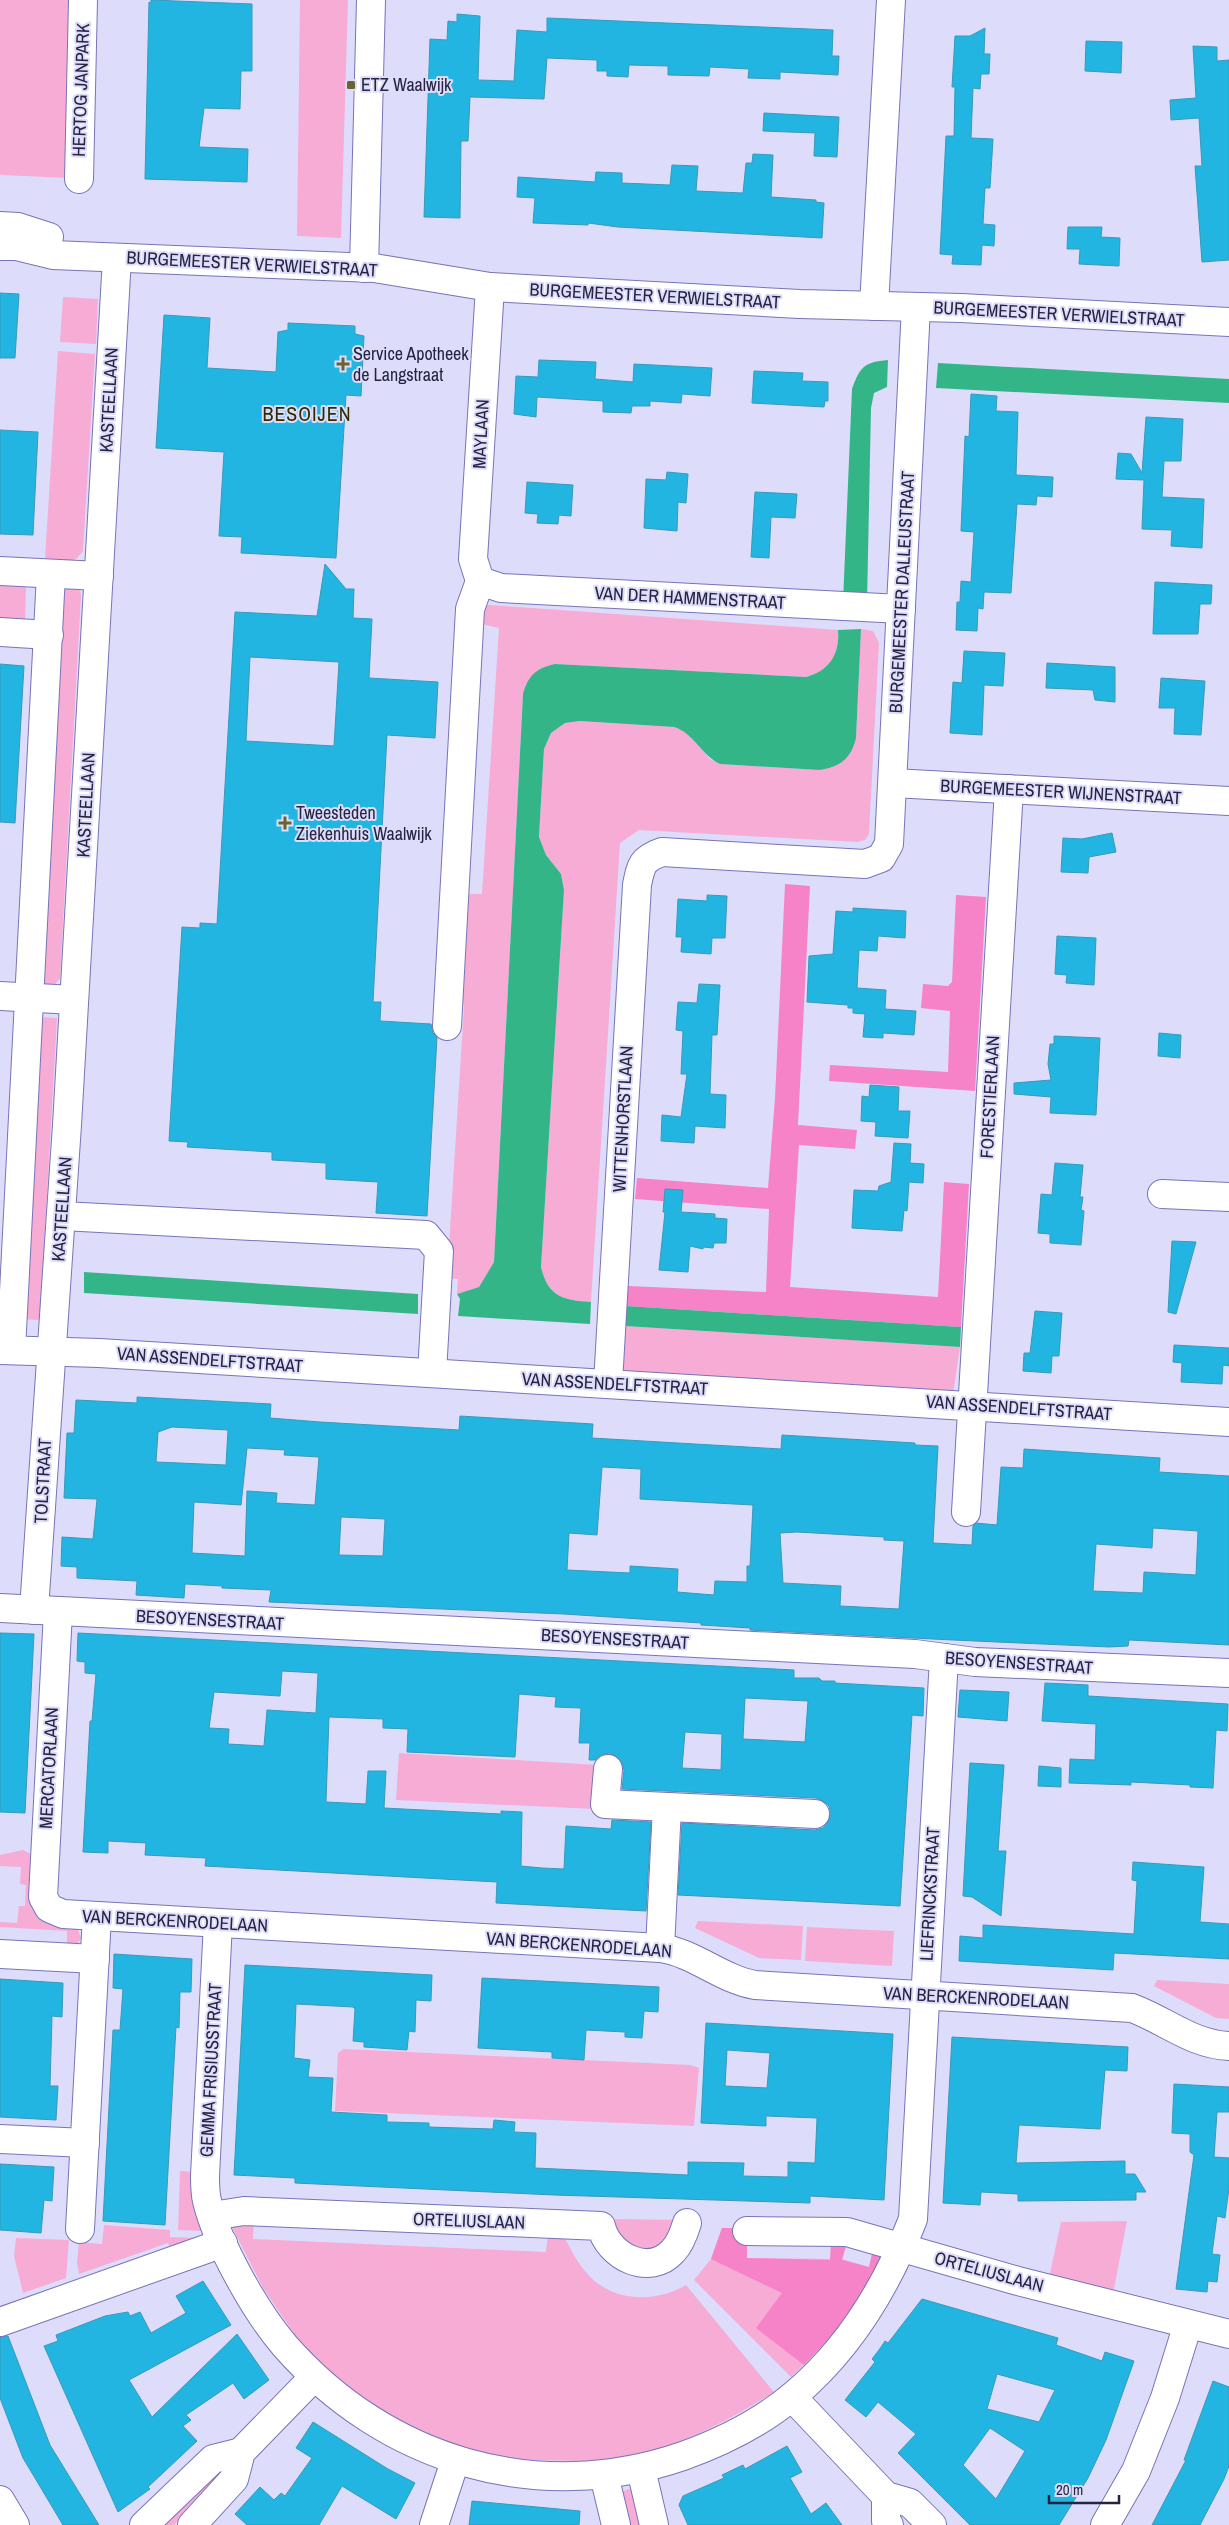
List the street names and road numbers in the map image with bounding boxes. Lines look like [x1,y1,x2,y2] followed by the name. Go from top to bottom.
[66,23,95,157] street label: HERTOG JANPARK
[126,244,378,283] street label: BURGEMEESTER VERWIELSTRAAT
[529,276,781,315] street label: BURGEMEESTER VERWIELSTRAAT
[933,294,1185,333] street label: BURGEMEESTER VERWIELSTRAAT
[93,347,124,453] street label: KASTEELLAAN
[466,399,495,469] street label: MAYLAAN
[883,470,920,714] street label: BURGEMEESTER DALLEUSTRAAT
[594,580,786,615] street label: VAN DER HAMMENSTRAAT
[70,752,101,858] street label: KASTEELLAAN
[940,773,1182,810] street label: BURGEMEESTER WIJNENSTRAAT
[974,1035,1005,1159] street label: FORESTIERLAAN
[606,1045,639,1193] street label: WITTENHORSTLAAN
[45,1156,78,1262] street label: KASTEELLAAN
[116,1341,304,1378] street label: VAN ASSENDELFTSTRAAT
[521,1366,709,1401] street label: VAN ASSENDELFTSTRAAT
[925,1389,1113,1426] street label: VAN ASSENDELFTSTRAAT
[28,1438,57,1524] street label: TOLSTRAAT
[135,1603,285,1636] street label: BESOYENSESTRAAT
[540,1622,690,1655] street label: BESOYENSESTRAAT
[944,1645,1094,1680] street label: BESOYENSESTRAAT
[33,1707,64,1829] street label: MERCATORLAAN
[914,1826,945,1962] street label: LIEFRINCKSTRAAT
[82,1903,269,1938] street label: VAN BERCKENRODELAAN
[485,1926,673,1963] street label: VAN BERCKENRODELAAN
[883,1980,1070,2015] street label: VAN BERCKENRODELAAN
[193,1982,228,2158] street label: GEMMA FRISIUSSTRAAT
[413,2206,525,2235] street label: ORTELIUSLAAN
[932,2245,1047,2298] street label: ORTELIUSLAAN

